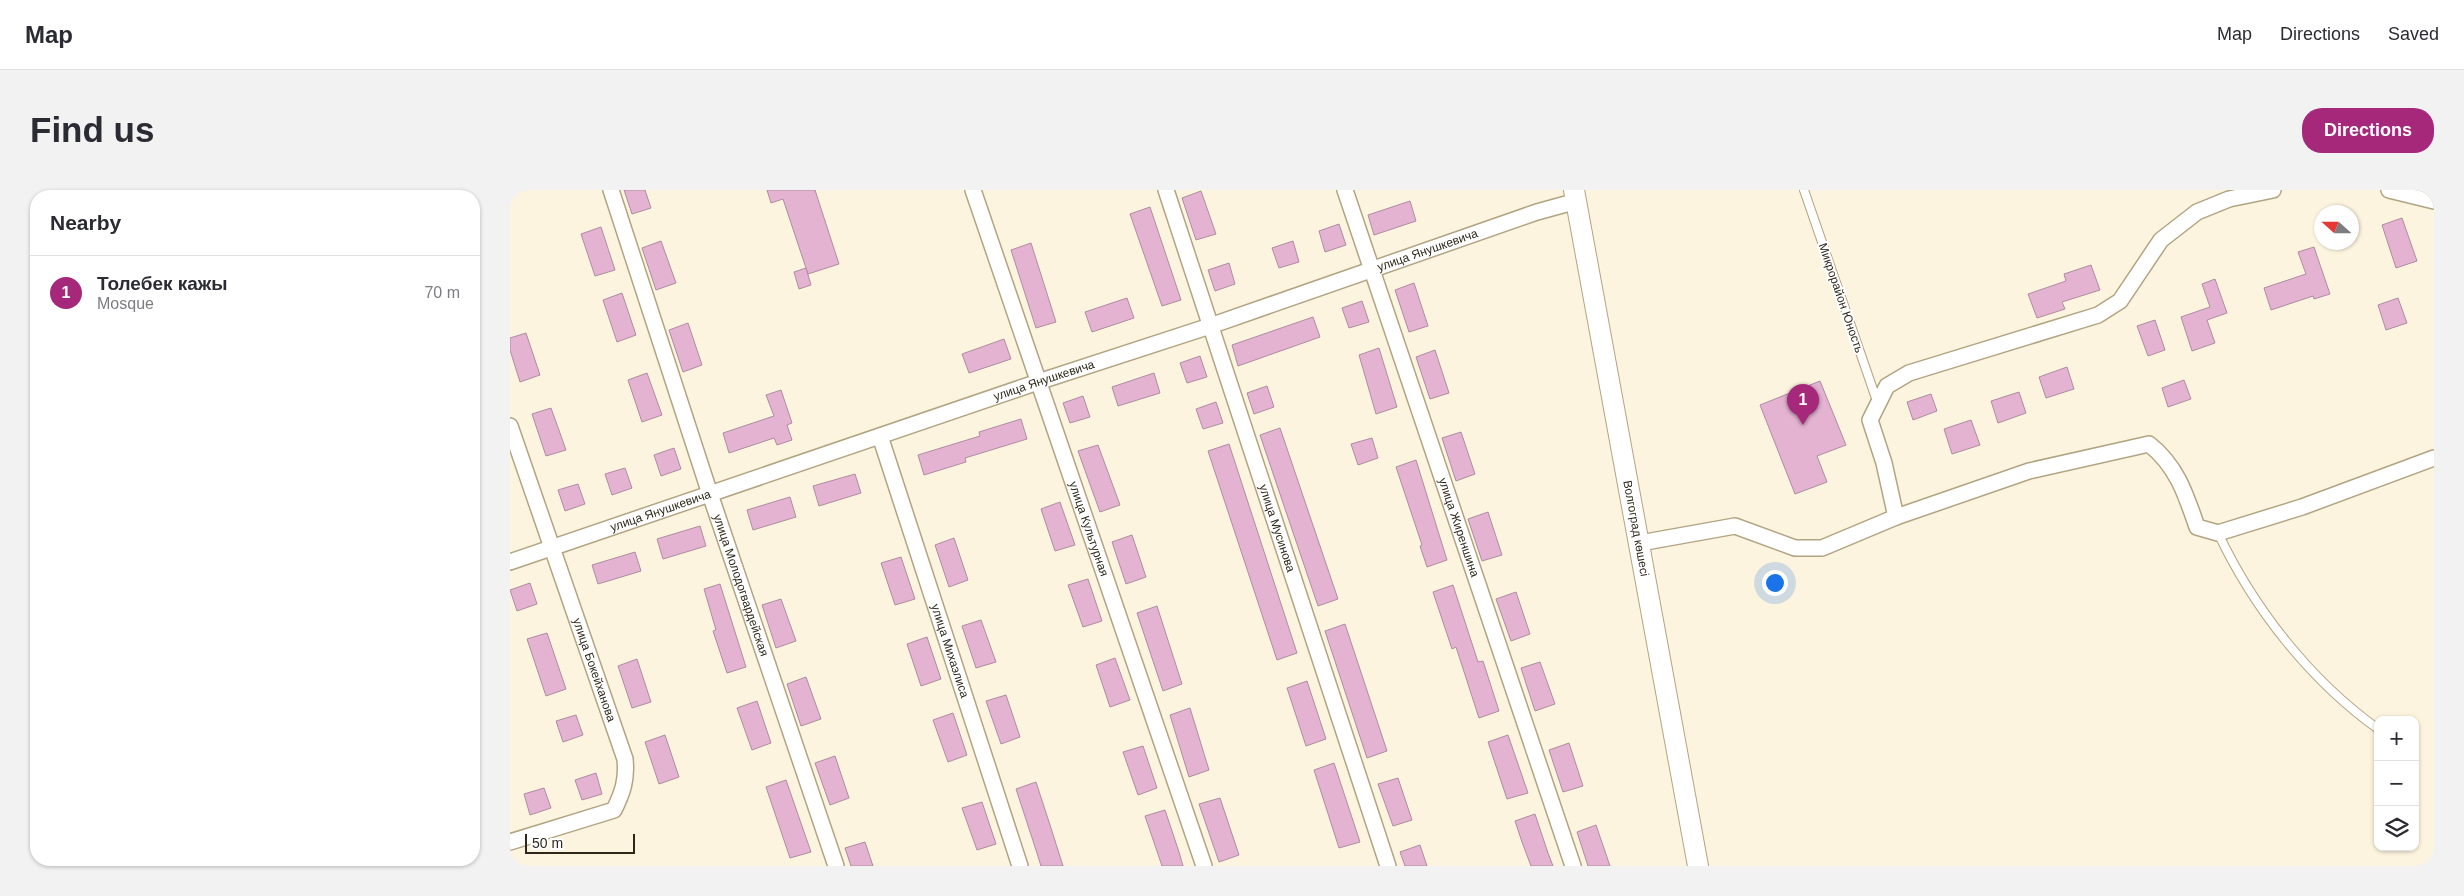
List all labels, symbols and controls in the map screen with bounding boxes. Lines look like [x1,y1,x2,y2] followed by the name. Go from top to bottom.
[25,21,73,48] text: Map
[2217,24,2252,44] text: Map
[2280,24,2360,44] text: Directions
[2388,24,2439,44] text: Saved
[2302,108,2434,153] button: Directions
[30,110,154,149] text: Find us
[2314,205,2359,250] north arrow
[50,211,121,234] text: Nearby
[1375,226,1480,274] street label: улица Янушкевича
[1816,241,1866,355] street label: Микрорайон Юность
[97,273,228,294] text: Толебек кажы
[62,284,70,301] text: 1
[424,284,460,301] text: 70 m
[97,295,154,312] text: Mosque
[992,357,1096,404] street label: улица Янушкевича
[1787,384,1819,425] pin: 1
[1436,476,1482,579] street label: улица Жиреншина
[1066,479,1111,578] street label: улица Культурная
[1620,479,1652,577] street label: Волгоград көшесі
[1256,483,1298,574] street label: улица Мусинова
[608,487,713,534] street label: улица Янушкевича
[710,512,771,658] street label: улица Молодогвардейская
[1762,570,1788,596] your location
[928,602,972,700] street label: улица Михаэлиса
[570,616,619,724] street label: улица Бокейханова
[2374,716,2419,851] map controls
[2374,716,2419,761] button: +
[2374,761,2419,806] button: −
[2374,806,2419,851] button: layers
[525,831,635,854] scale bar
[532,835,563,851] text: 50 m

